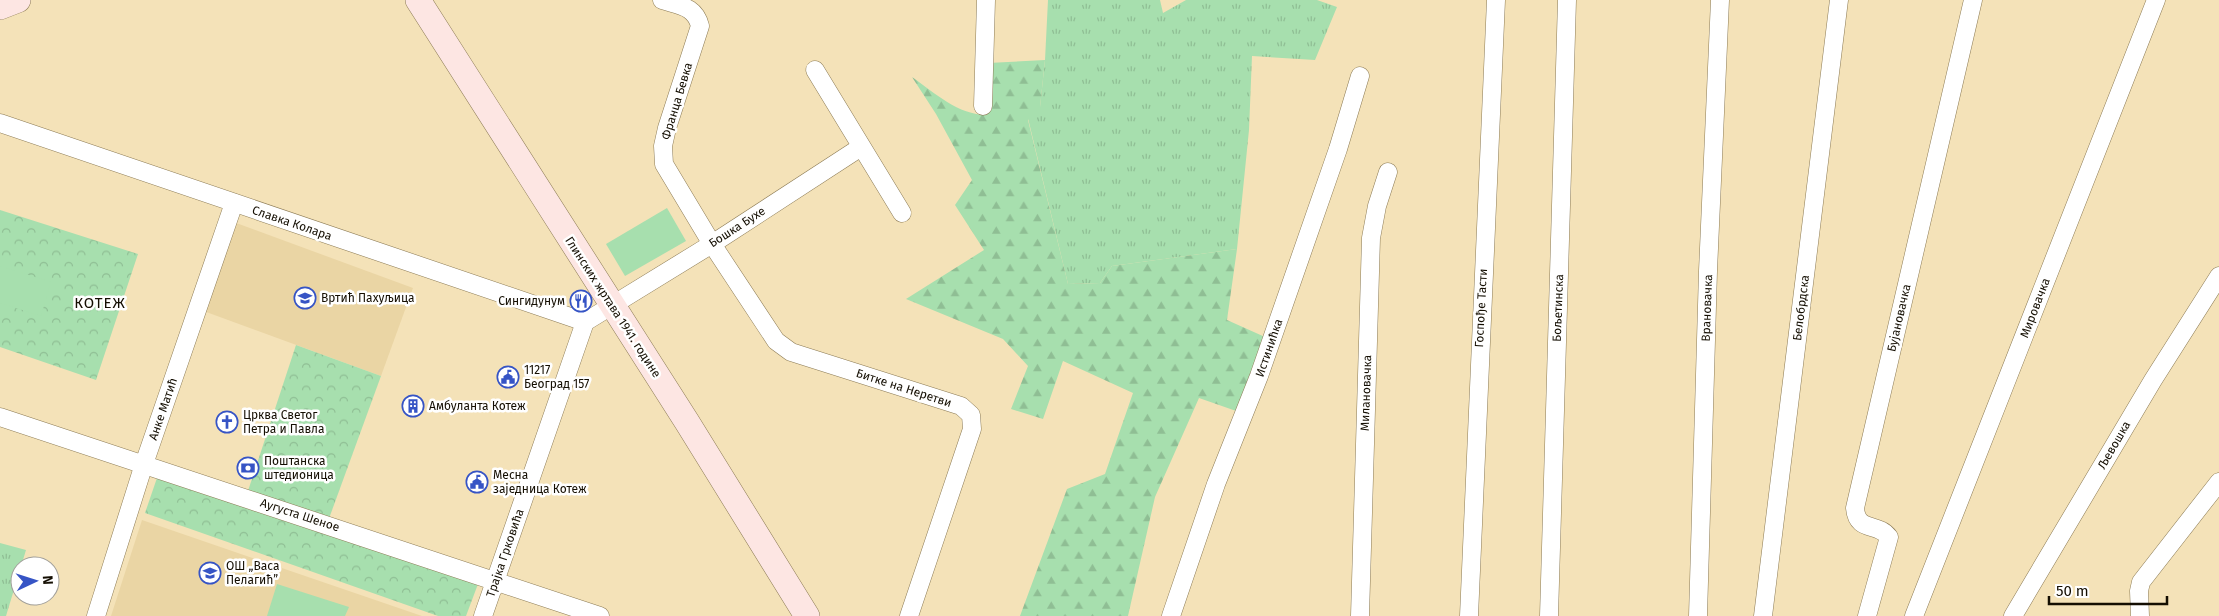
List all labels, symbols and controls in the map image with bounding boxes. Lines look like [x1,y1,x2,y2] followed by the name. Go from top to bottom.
[659,61,695,141] street label: Франца Бевка
[250,203,334,243] street label: Славка Колара
[706,204,768,250] street label: Бошка Бухе
[562,234,664,380] street label: Глинских жртава 1941. године
[1472,268,1490,348] street label: Госпође Тасти
[1550,274,1566,342] street label: Бољетинска
[1699,274,1715,342] street label: Врановачка
[1790,274,1812,342] street label: Белобрдска
[2017,276,2053,340] street label: Мировачка
[1884,283,1914,353] street label: Бујановачка
[293,286,317,310] school or university icon: Вртић Пахуљица
[569,289,593,313] restaurant icon: Сингидунум
[321,291,415,305] place label: Вртић Пахуљица
[74,294,126,312] district label: КОТЕЖ
[498,294,565,308] place label: Сингидунум
[1253,317,1285,379] street label: Истинићка
[1358,355,1374,431] street label: Милановачка
[524,363,589,391] place label: 11217 Београд 157
[496,365,520,389] public building icon: 11217 Београд 157
[854,366,954,410] street label: Битке на Неретви
[146,376,180,442] street label: Анке Матић
[401,394,425,418] building icon: Амбуланта Котеж
[429,399,526,413] place label: Амбуланта Котеж
[243,408,325,436] place label: Црква Светог Петра и Павла
[215,410,239,434] church icon: Црква Светог Петра и Павла
[2095,418,2133,472] street label: Љевошка
[264,454,334,482] place label: Поштанска штедионица
[236,456,260,480] bank icon: Поштанска штедионица
[493,468,587,496] place label: Месна заједница Котеж
[465,470,489,494] public building icon: Месна заједница Котеж
[259,496,341,534] street label: Аугуста Шеное
[483,507,527,599] street label: Трајка Грковића
[10,556,60,606] north arrow
[226,559,279,587] place label: ОШ „Васа Пелагић”
[198,561,222,585] school or university icon: ОШ „Васа Пелагић”
[2049,574,2166,606] scale bar
[39,575,56,585] text: N
[2056,582,2089,600] text: 50 m

